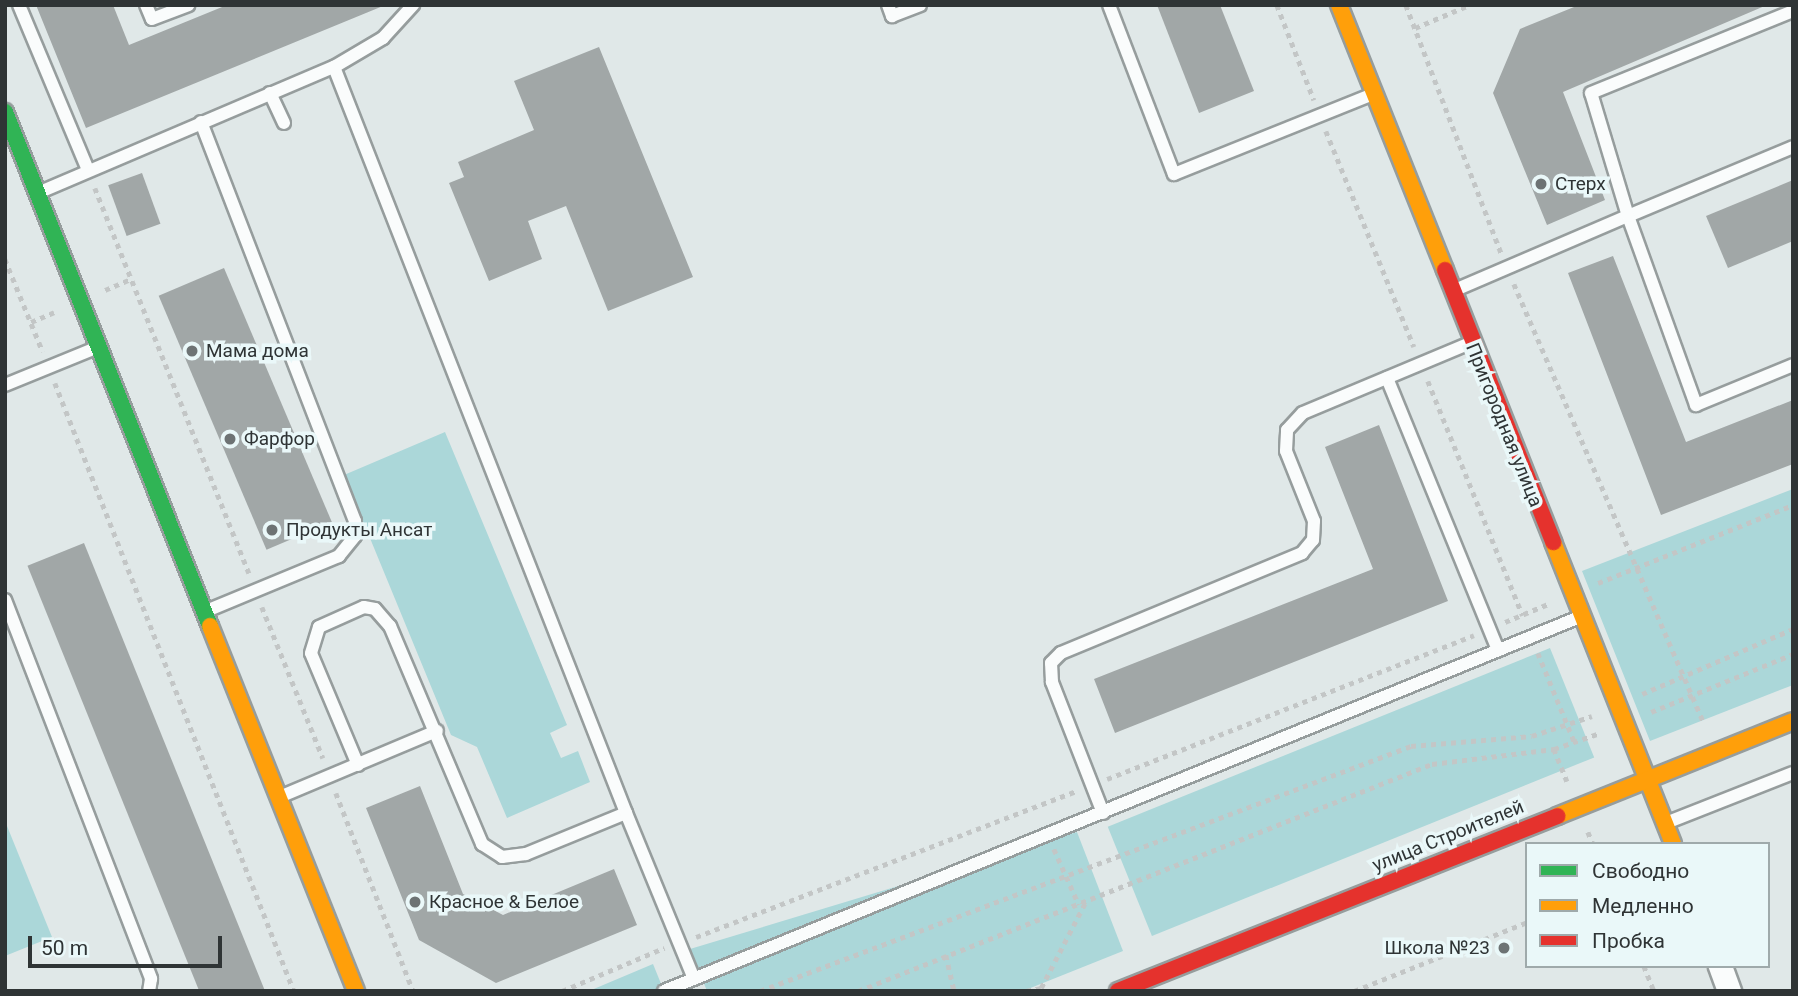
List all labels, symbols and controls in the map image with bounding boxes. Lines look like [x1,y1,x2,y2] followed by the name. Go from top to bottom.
[1555,173,1606,195] place label: Стерх
[1533,176,1549,192] marker: Стерх
[206,340,309,362] place label: Мама дома
[1461,340,1547,510] street label: Пригородная улица
[184,343,200,359] marker: Мама дома
[244,428,315,450] place label: Фарфор
[222,431,238,447] marker: Фарфор
[286,519,432,541] place label: Продукты Ансат
[264,522,280,538] marker: Продукты Ансат
[1369,795,1527,877] street label: улица Строителей
[1525,842,1770,968] legend
[1592,859,1689,883] text: Свободно
[429,891,579,913] place label: Красное & Белое
[407,894,423,910] marker: Красное & Белое
[1592,894,1694,918] text: Медленно
[32,922,226,966] scale bar
[1592,929,1665,953] text: Пробка
[41,936,88,960] text: 50 m
[1384,937,1490,959] place label: Школа №23
[1496,940,1512,956] marker: Школа №23

